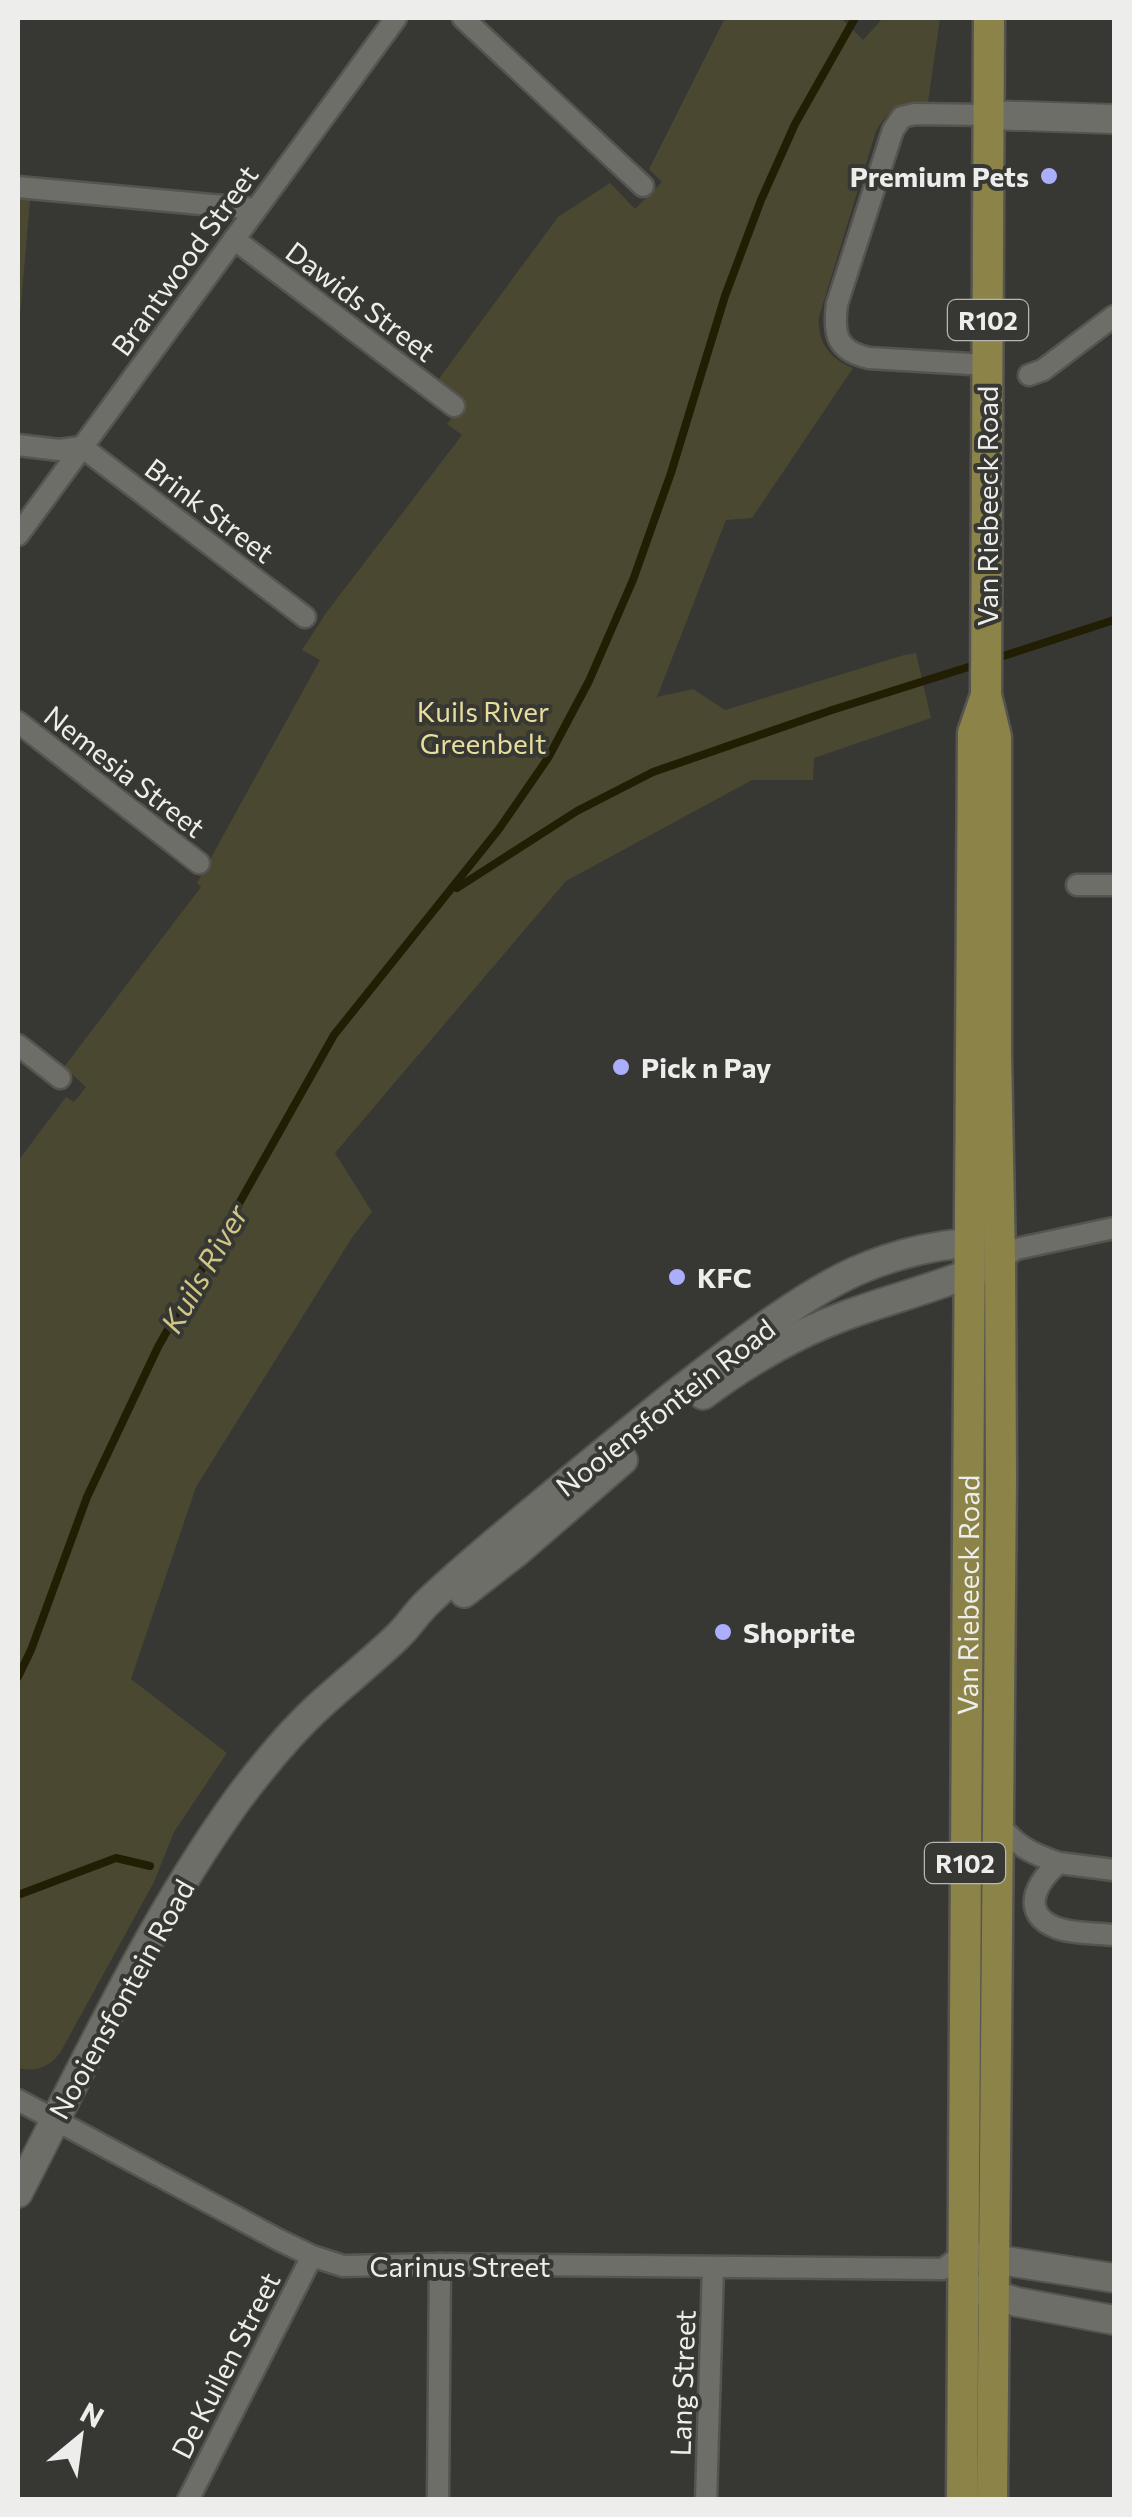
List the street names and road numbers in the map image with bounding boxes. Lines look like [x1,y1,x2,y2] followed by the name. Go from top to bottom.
[103,158,265,362] street label: Brantwood Street
[280,234,442,368] street label: Dawids Street
[948,300,1028,340] road number: R102
[970,386,1004,626] street label: Van Riebeeck Road
[139,451,281,569] street label: Brink Street
[38,698,212,844] street label: Nemesia Street
[549,1311,781,1503] street label: Nooiensfontein Road
[950,1475,985,1715] street label: Van Riebeeck Road
[925,1843,1005,1883] road number: R102
[41,1873,201,2125] street label: Nooiensfontein Road
[369,2249,551,2283] street label: Carinus Street
[163,2266,287,2464] street label: De Kuilen Street
[662,2309,702,2457] street label: Lang Street

